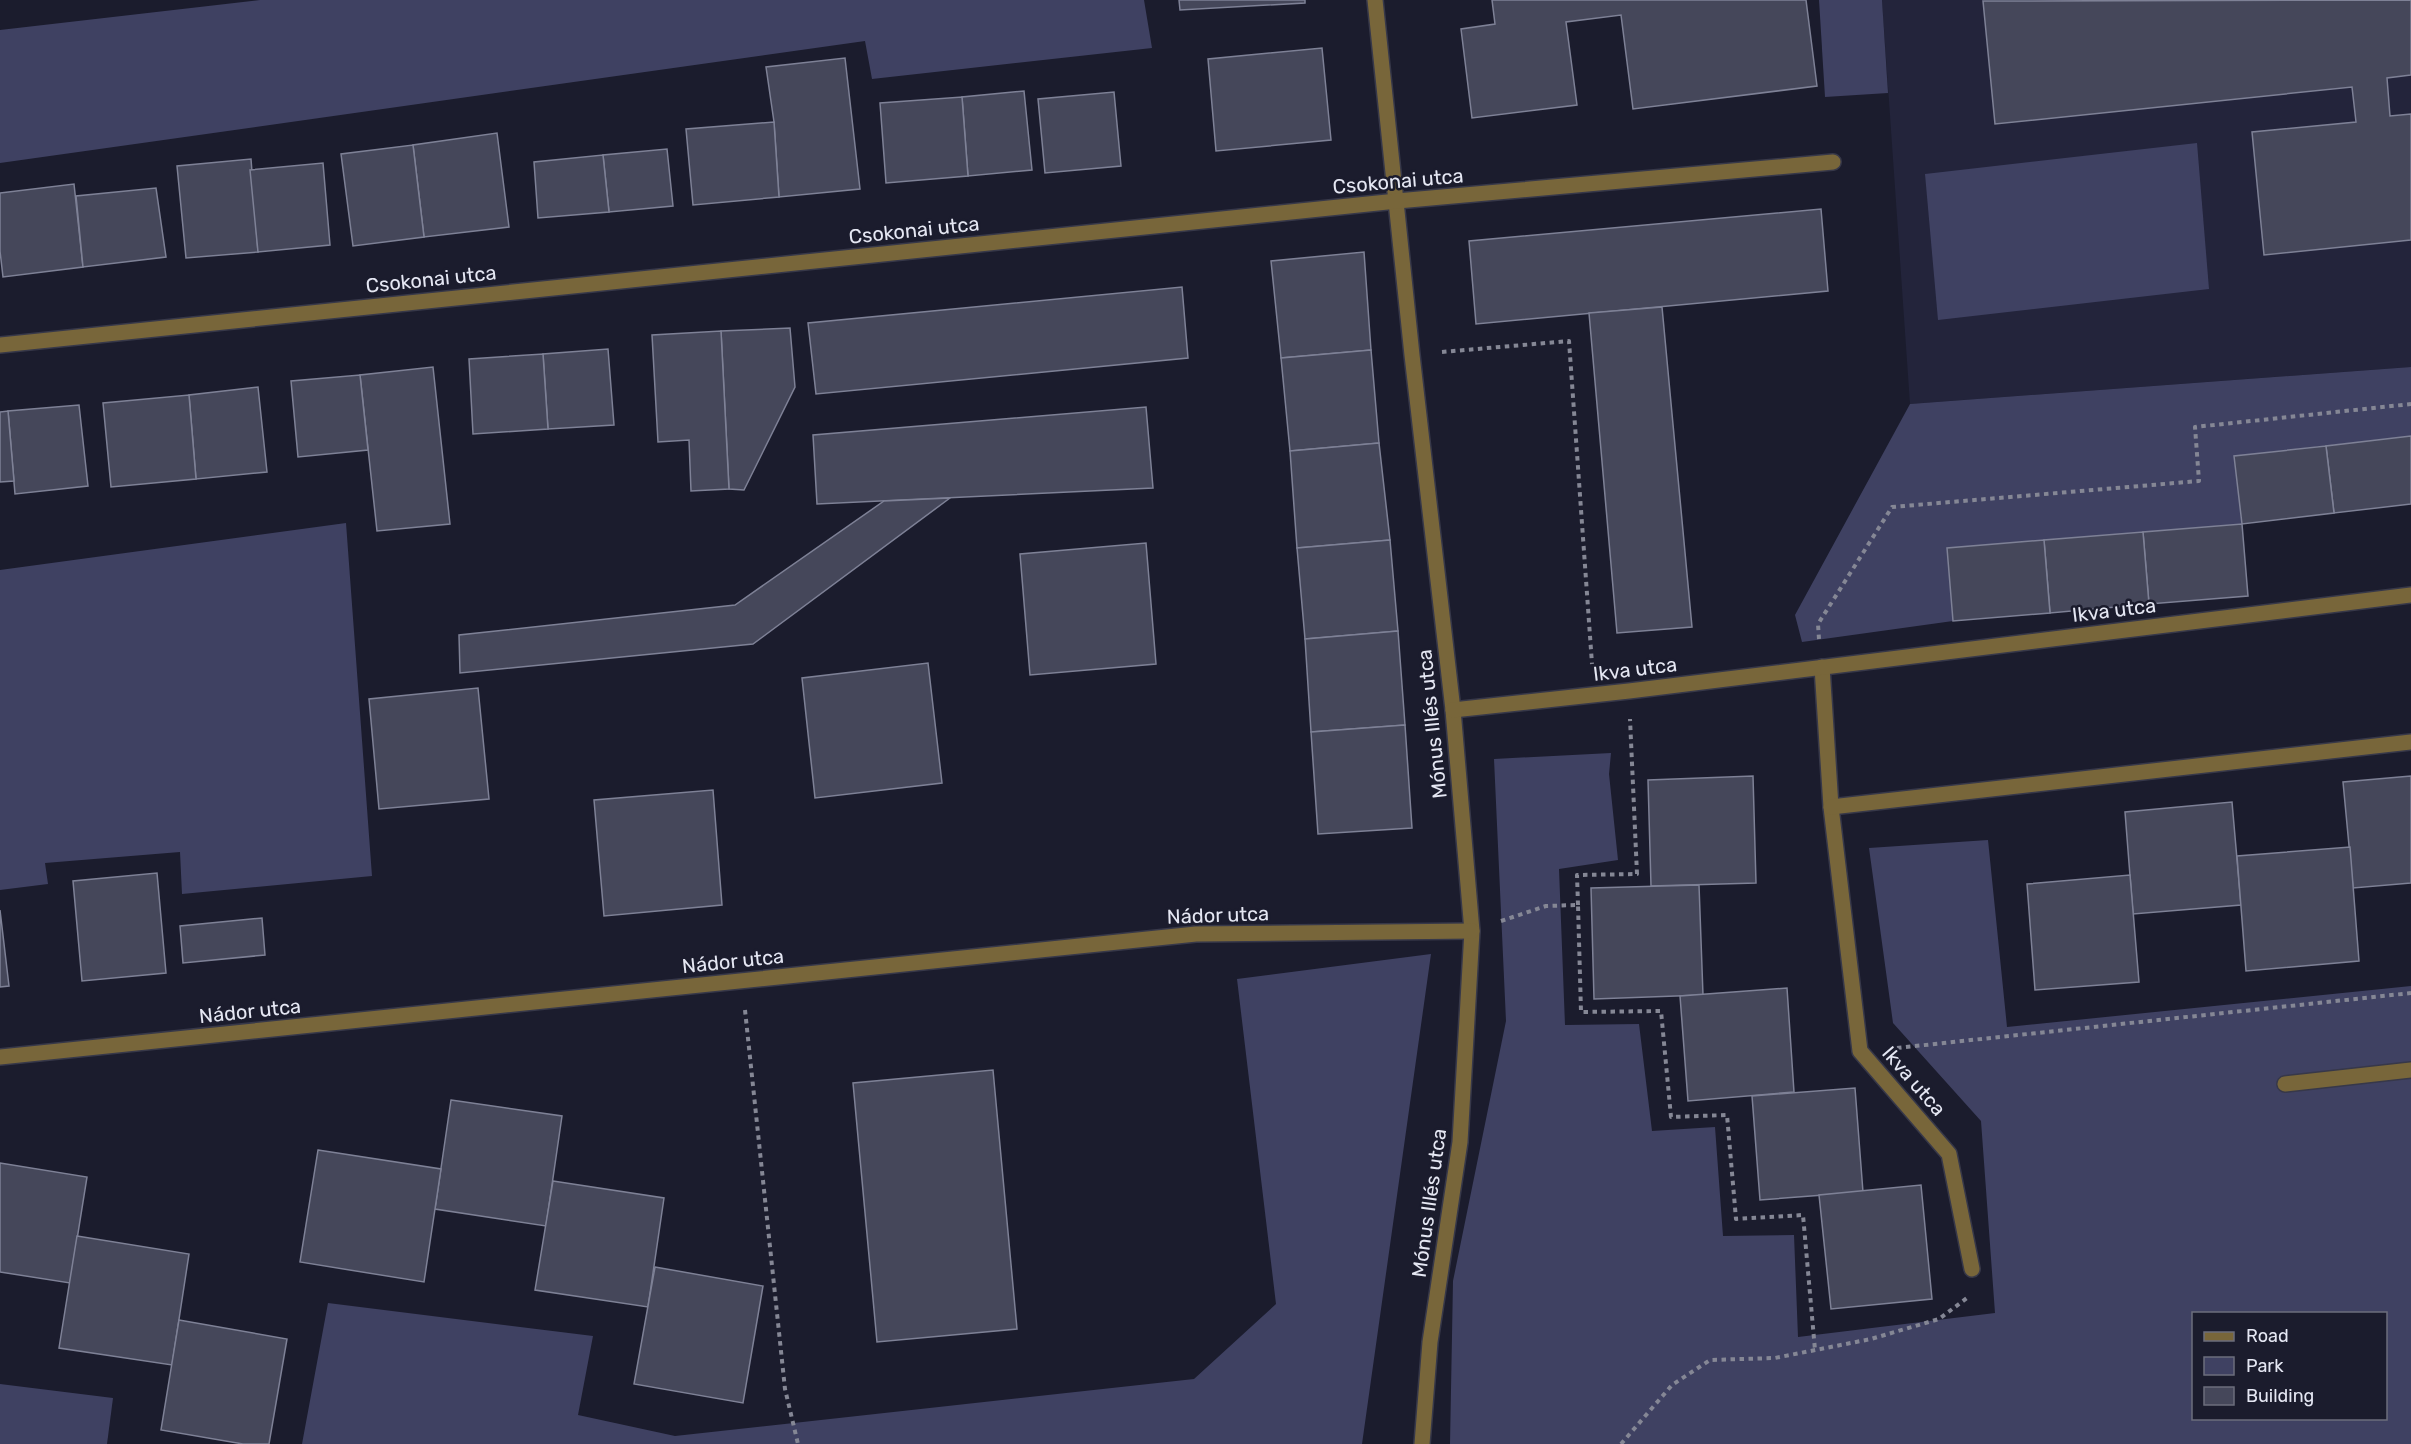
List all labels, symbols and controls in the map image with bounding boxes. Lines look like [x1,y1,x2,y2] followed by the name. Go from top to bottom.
[1332,163,1464,199] street label: Csokonai utca
[848,211,980,249] street label: Csokonai utca
[365,260,497,298] street label: Csokonai utca
[2071,593,2157,627] street label: Ikva utca
[1412,648,1452,800] street label: Mónus Illés utca
[1592,652,1678,686] street label: Ikva utca
[1166,901,1270,929] street label: Nádor utca
[681,944,785,978] street label: Nádor utca
[198,994,302,1028] street label: Nádor utca
[1877,1041,1951,1121] street label: Ikva utca
[1407,1127,1451,1279] street label: Mónus Illés utca
[2192,1312,2387,1420] legend
[2246,1325,2289,1347] text: Road
[2246,1355,2284,1377] text: Park
[2246,1385,2314,1407] text: Building

